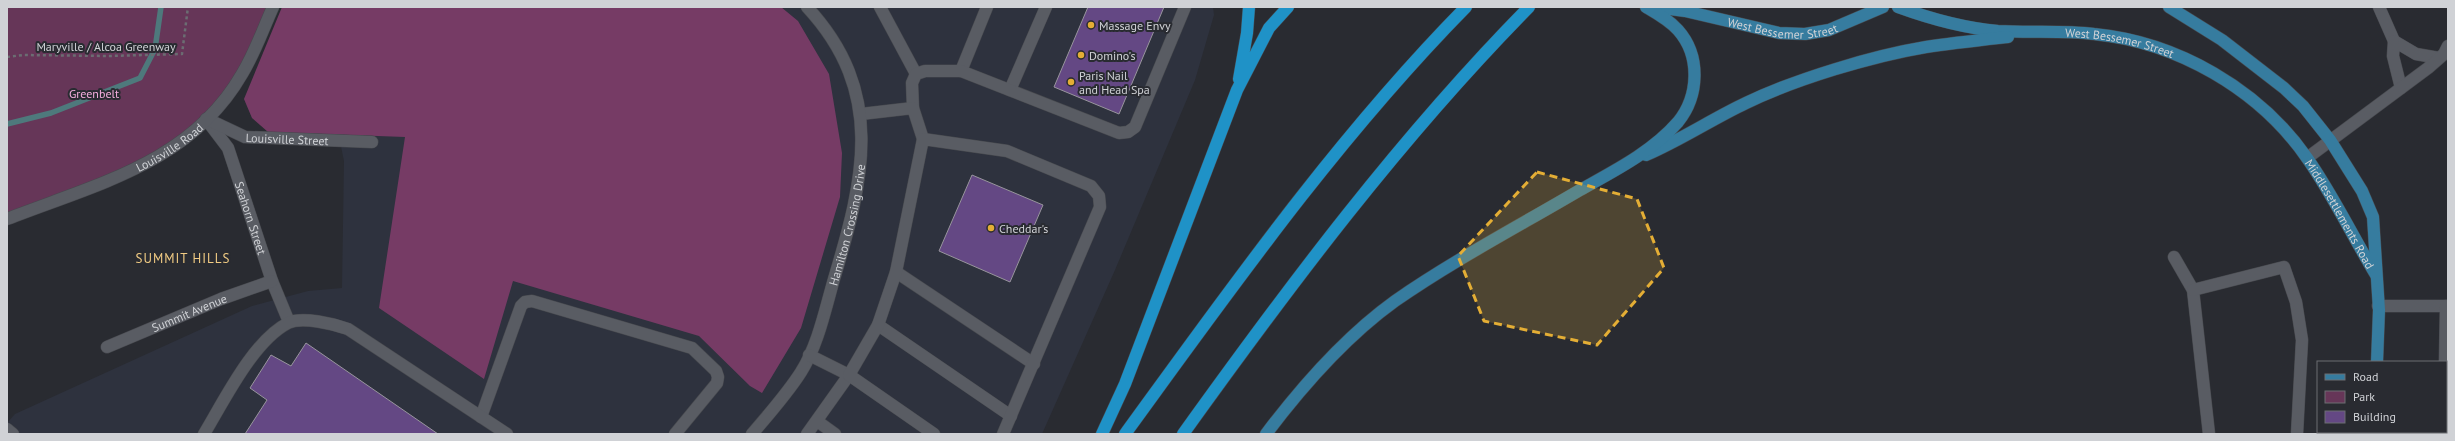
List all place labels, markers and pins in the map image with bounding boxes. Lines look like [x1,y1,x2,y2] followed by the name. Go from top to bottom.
[1099,18,1171,33] place label: Massage Envy
[1086,20,1096,30] marker: Massage Envy
[1089,48,1136,63] place label: Domino's
[1076,50,1086,60] marker: Domino's
[1079,68,1150,97] place label: Paris Nail and Head Spa
[1066,77,1076,87] marker: Paris Nail and Head Spa
[999,221,1048,236] place label: Cheddar's
[986,223,996,233] marker: Cheddar's

